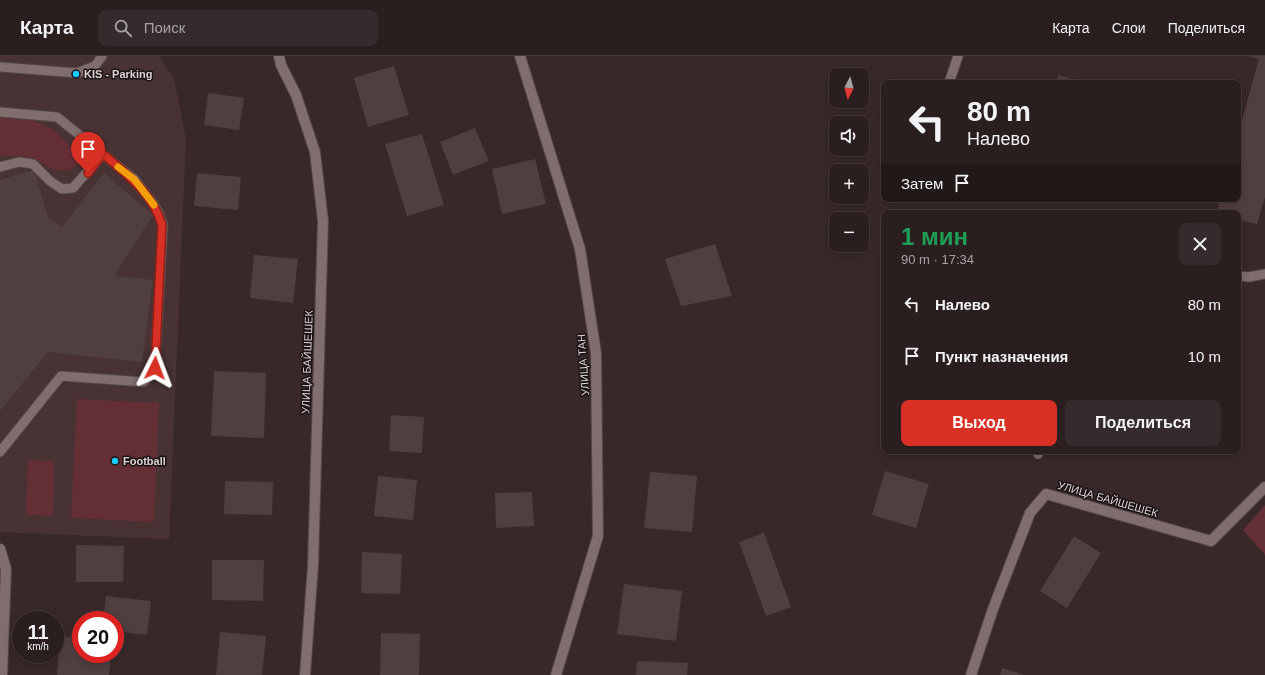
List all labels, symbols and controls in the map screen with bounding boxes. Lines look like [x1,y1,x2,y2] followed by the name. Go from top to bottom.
[98,10,378,46] search box
[20,17,74,38] text: Карта
[112,17,134,39] icon: search
[144,19,185,36] text: Поиск
[1052,20,1090,36] text: Карта
[1112,20,1146,36] text: Слои
[1168,20,1245,36] text: Поделиться
[84,68,152,80] place label: KIS - Parking
[829,68,869,108] north arrow
[829,68,869,252] map controls
[71,69,81,79] marker: KIS - Parking
[901,96,953,148] icon: left
[967,96,1031,127] text: 80 m
[829,116,869,156] button: sound
[967,129,1030,149] text: Налево
[71,132,105,173] pin
[77,138,99,160] icon: arrive
[829,164,869,204] button: +
[951,172,973,194] icon: arrive
[901,175,943,192] text: Затем
[829,212,869,252] button: −
[901,223,968,250] text: 1 мин
[1179,223,1221,265] button: close
[901,252,974,267] text: 90 m · 17:34
[901,293,923,315] icon: left
[935,296,990,313] text: Налево
[1188,296,1221,313] text: 80 m
[299,309,315,414] street label: УЛИЦА БАЙШЕШЕК
[575,334,591,396] street label: УЛИЦА ТАН
[901,345,923,367] icon: arrive
[134,347,176,389] position arrow
[935,348,1068,365] text: Пункт назначения
[1188,348,1221,365] text: 10 m
[901,400,1057,446] button: Выход
[1065,400,1221,446] button: Поделиться
[123,455,166,467] place label: Football
[110,456,120,466] marker: Football
[1056,479,1160,519] street label: УЛИЦА БАЙШЕШЕК
[72,611,124,663] speed limit sign: 20
[27,621,49,643] text: 11
[27,641,49,652] text: km/h

